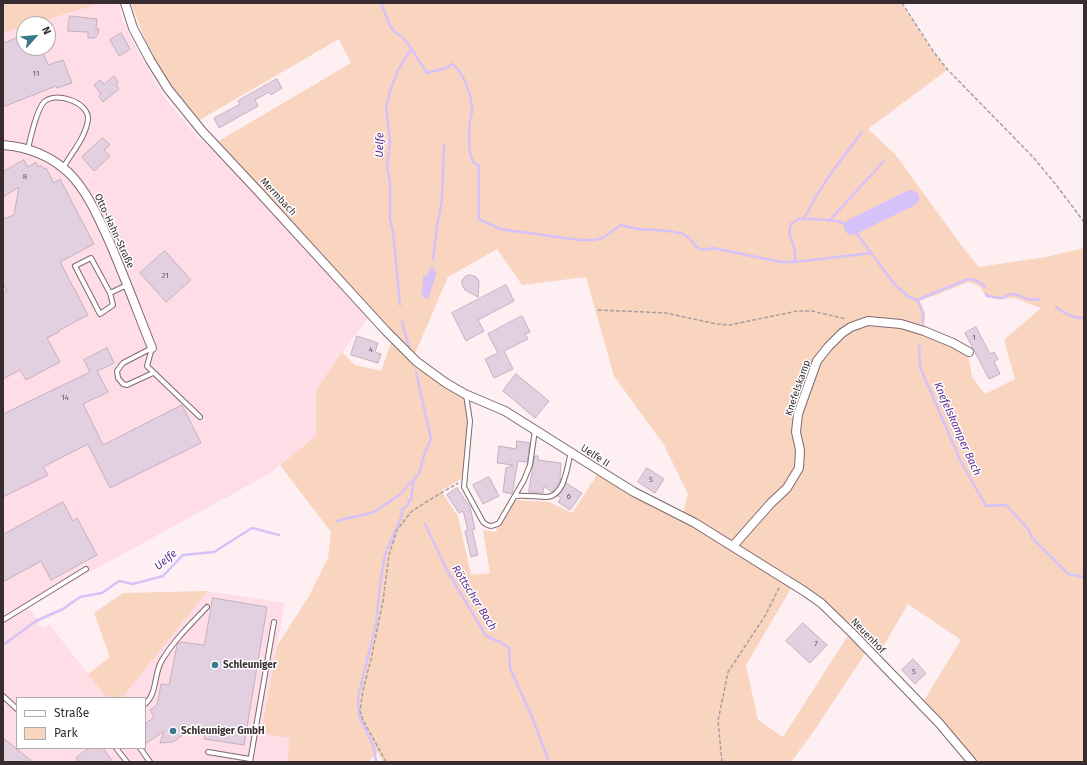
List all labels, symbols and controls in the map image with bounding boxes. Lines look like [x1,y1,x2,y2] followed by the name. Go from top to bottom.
[16,16,56,56] north arrow
[39,25,54,37] text: N
[33,69,39,79] house number: 11
[373,132,387,158] water label: Uelfe
[23,172,27,182] house number: 8
[257,176,299,218] street label: Mermbach
[91,192,137,270] street label: Otto-Hahn-Straße
[161,271,169,281] house number: 21
[972,333,976,343] house number: 1
[369,345,373,355] house number: 4
[783,358,813,418] street label: Knefelskamp
[930,380,984,478] water label: Knefelskamper Bach
[61,393,69,403] house number: 14
[578,442,612,470] street label: Uelfe II
[649,475,653,485] house number: 5
[567,492,571,502] house number: 6
[152,547,180,573] water label: Uelfe
[449,563,499,633] water label: Röttscher Bach
[848,616,888,656] street label: Neuenhof
[814,639,818,649] house number: 7
[223,659,277,671] place label: Schleuniger
[210,660,220,670] marker: Schleuniger
[912,667,916,677] house number: 5
[16,697,146,749] legend
[54,706,89,720] text: Straße
[181,725,265,737] place label: Schleuniger GmbH
[54,726,78,740] text: Park
[168,726,178,736] marker: Schleuniger GmbH

